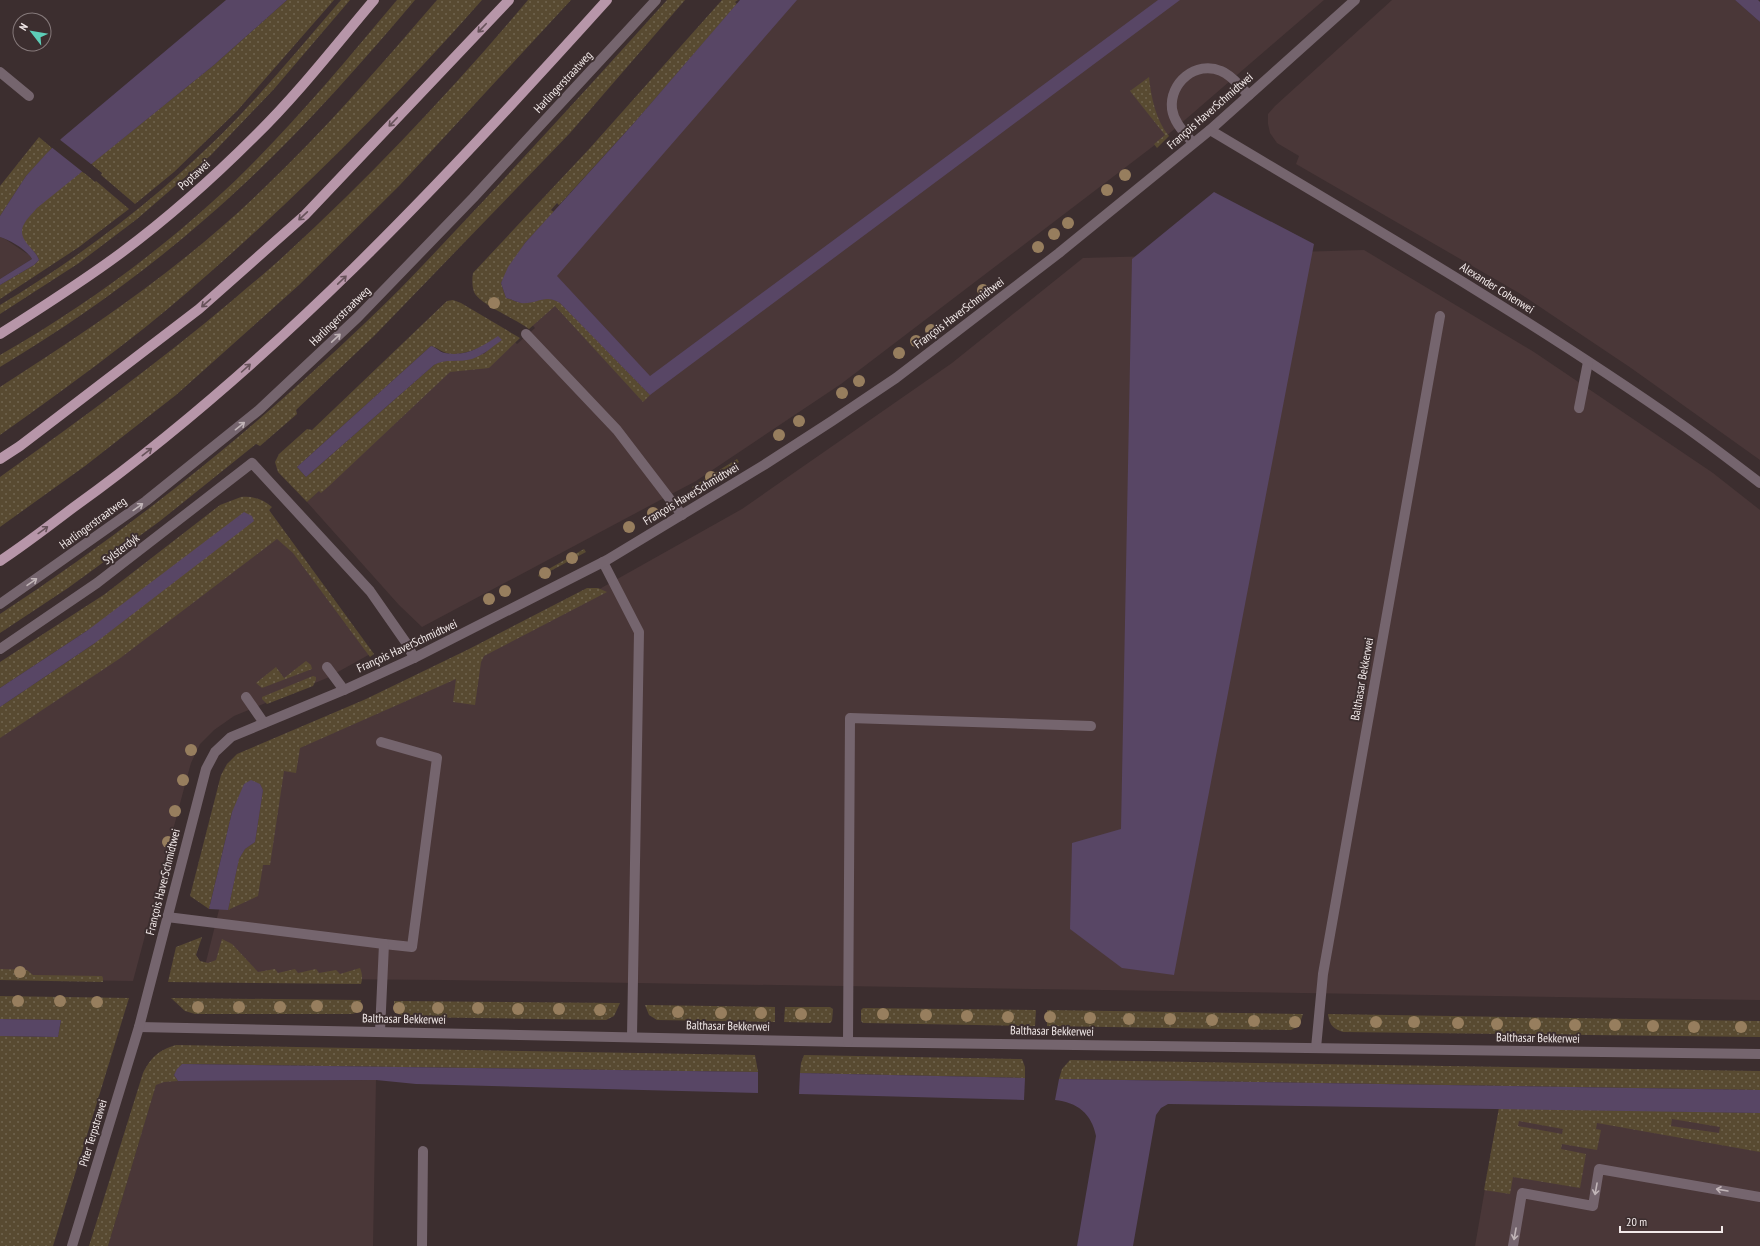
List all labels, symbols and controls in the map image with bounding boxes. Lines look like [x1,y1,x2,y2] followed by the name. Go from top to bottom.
[12,12,52,52] north arrow
[16,21,31,33] text: N
[478,23,487,33] one-way arrow
[530,48,595,116] street label: Harlingerstraatweg
[1164,69,1256,152] street label: François HaverSchmidtwei
[389,117,398,127] one-way arrow
[174,156,213,193] street label: Poptawei
[298,212,308,221] one-way arrow
[1457,259,1537,316] street label: Alexander Cohenwei
[911,274,1007,351] street label: François HaverSchmidtwei
[337,275,347,285] one-way arrow
[306,283,373,349] street label: Harlingerstraatweg
[200,298,211,307] one-way arrow
[331,334,341,343] one-way arrow
[241,364,251,373] one-way arrow
[234,421,245,430] one-way arrow
[142,448,153,456] one-way arrow
[640,459,741,528] street label: François HaverSchmidtwei
[56,493,129,552] street label: Harlingerstraatweg
[132,503,143,511] one-way arrow
[37,526,48,534] one-way arrow
[99,530,142,567] street label: Sylsterdyk
[26,578,37,586] one-way arrow
[354,616,459,675] street label: François HaverSchmidtwei
[1347,636,1376,722] street label: Balthasar Bekkerwei
[142,827,183,937] street label: François HaverSchmidtwei
[362,1010,446,1027] street label: Balthasar Bekkerwei
[686,1017,770,1034] street label: Balthasar Bekkerwei
[1010,1022,1094,1039] street label: Balthasar Bekkerwei
[1496,1029,1580,1046] street label: Balthasar Bekkerwei
[75,1098,110,1168] street label: Piter Terpstrawei
[1591,1182,1599,1195] one-way arrow
[1715,1186,1728,1194] one-way arrow
[1620,1208,1722,1234] scale bar
[1626,1214,1647,1229] text: 20 m
[1511,1228,1519,1241] one-way arrow

